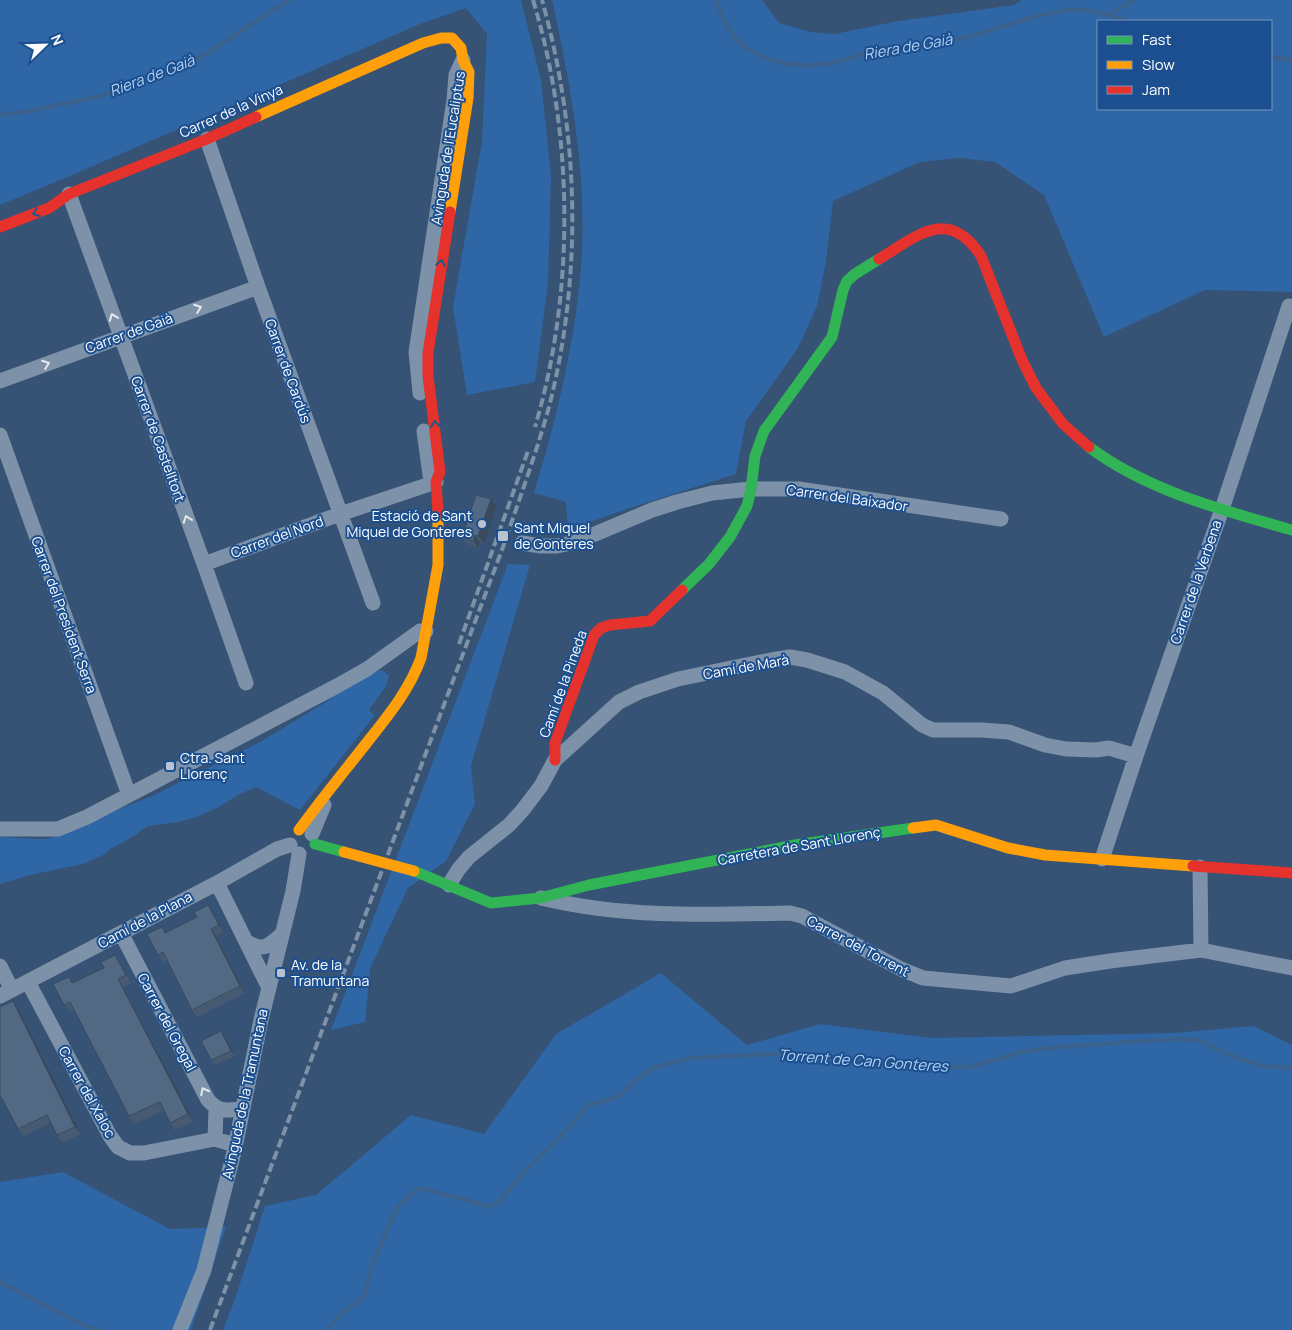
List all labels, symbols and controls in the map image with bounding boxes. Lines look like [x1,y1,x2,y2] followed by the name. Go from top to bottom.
[20,20,70,70] north arrow
[1097,20,1272,110] legend
[862,28,954,65] water label: Riera de Gaià
[1142,29,1171,50] text: Fast
[47,31,68,48] text: N
[106,49,198,101] water label: Riera de Gaià
[1142,54,1175,75] text: Slow
[426,70,469,226] street label: Avinguda de l'Eucaliptus
[176,79,285,142] street label: Carrer de la Vinya
[1142,79,1170,100] text: Jam
[32,207,41,217] one-way arrow
[435,259,445,267] one-way arrow
[193,304,202,314] one-way arrow
[82,308,175,357] street label: Carrer de Gaià
[109,313,119,322] one-way arrow
[261,316,316,426] street label: Carrer de Cardús
[41,360,49,370] one-way arrow
[127,373,190,505] street label: Carrer de Castelltort
[430,420,441,428] one-way arrow
[785,480,909,515] street label: Carrer del Baixador
[346,506,472,541] place label: Estació de Sant Miquel de Gonteres
[228,511,326,562] street label: Carrer del Nord
[183,515,193,523] one-way arrow
[1165,517,1226,646] street label: Carrer de la Verbena
[476,518,488,530] marker: Estació de Sant Miquel de Gonteres
[514,518,594,553] place label: Sant Miquel de Gonteres
[496,529,510,543] marker: Sant Miquel de Gonteres
[27,534,102,696] street label: Carrer del President Serra
[534,627,591,740] street label: Camí de la Pineda
[701,650,790,683] street label: Camí de Marà
[180,748,245,783] place label: Ctra. Sant Llorenç
[164,760,176,772] marker: Ctra. Sant Llorenç
[716,822,882,869] street label: Carretera de Sant Llorenç
[94,887,195,952] street label: Camí de la Plana
[804,910,913,981] street label: Carrer del Torrent
[291,955,369,990] place label: Av. de la Tramuntana
[275,967,287,979] marker: Av. de la Tramuntana
[134,969,201,1074] street label: Carrer del Gregal
[217,1007,272,1181] street label: Avinguda de la Tramuntana
[54,1043,121,1141] street label: Carrer del Xaloc
[777,1044,950,1077] water label: Torrent de Can Gonteres
[200,1087,210,1096] one-way arrow

